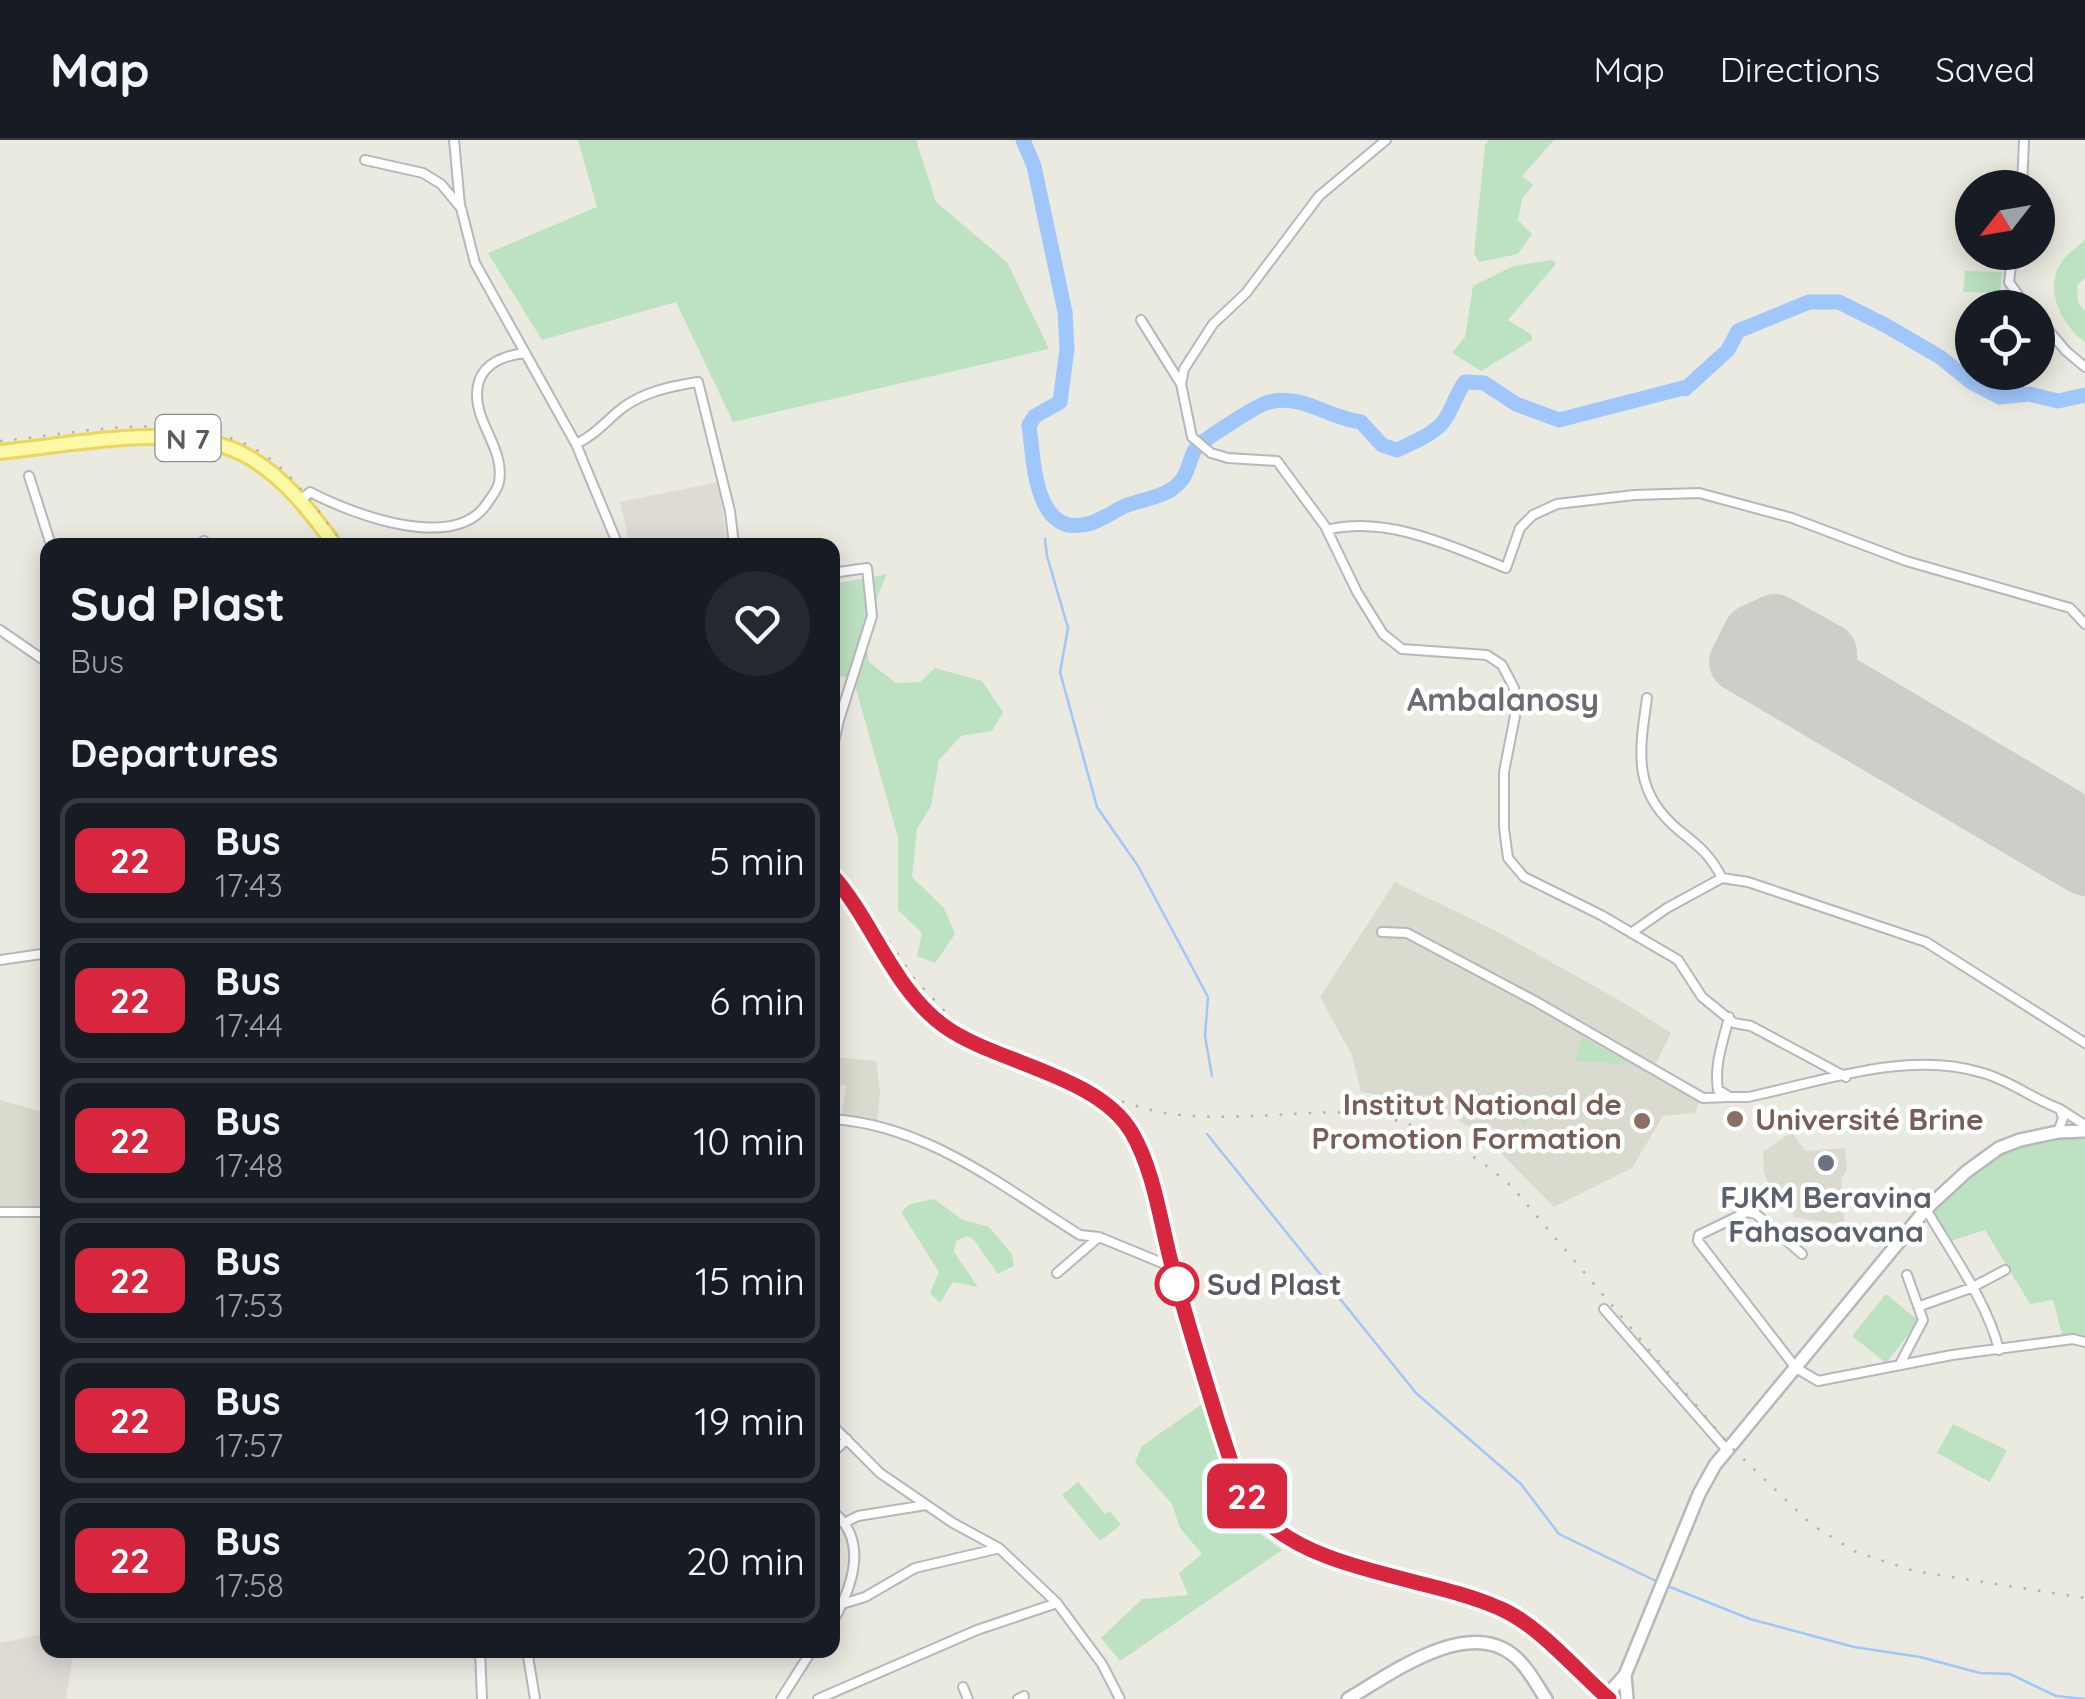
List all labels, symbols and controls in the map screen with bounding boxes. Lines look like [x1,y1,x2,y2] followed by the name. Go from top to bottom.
[50,39,150,99] text: Map
[1593,47,1665,91] text: Map
[1720,47,1880,91] text: Directions
[1935,47,2035,91] text: Saved
[1955,170,2055,270] north arrow
[1955,170,2055,390] map controls
[1955,290,2055,390] button: locate
[156,415,220,461] road number: N 7
[705,571,810,676] button: heart
[70,573,285,633] text: Sud Plast
[70,641,124,681] text: Bus
[1407,679,1599,719] district label: Ambalanosy
[70,729,278,777] text: Departures
[215,817,281,865] text: Bus
[709,837,805,885] text: 5 min
[110,838,150,882] text: 22
[215,865,283,905] text: 17:43
[215,957,281,1005] text: Bus
[709,977,805,1025] text: 6 min
[110,978,150,1022] text: 22
[215,1005,283,1045] text: 17:44
[1312,1085,1622,1157] place label: Institut National de Promotion Formation
[215,1097,281,1145] text: Bus
[1755,1100,1984,1138] place label: Université Brine
[1724,1108,1746,1130] marker: Université Brine
[1631,1110,1653,1132] marker: Institut National de Promotion Formation
[693,1117,805,1165] text: 10 min
[110,1118,150,1162] text: 22
[215,1145,283,1185] text: 17:48
[1815,1152,1837,1174] marker: FJKM Beravina Fahasoavana
[1720,1178,1932,1250] place label: FJKM Beravina Fahasoavana
[215,1237,281,1285] text: Bus
[695,1257,805,1305] text: 15 min
[110,1258,150,1302] text: 22
[1156,1263,1198,1305] marker: Sud Plast
[1207,1265,1342,1303] place label: Sud Plast
[215,1285,283,1325] text: 17:53
[215,1377,281,1425] text: Bus
[695,1397,805,1445] text: 19 min
[110,1398,150,1442] text: 22
[215,1425,283,1465] text: 17:57
[1202,1464,1292,1528] line badge: 22
[1227,1474,1267,1518] text: 22
[215,1517,281,1565] text: Bus
[686,1537,805,1585] text: 20 min
[110,1538,150,1582] text: 22
[215,1565,284,1605] text: 17:58

